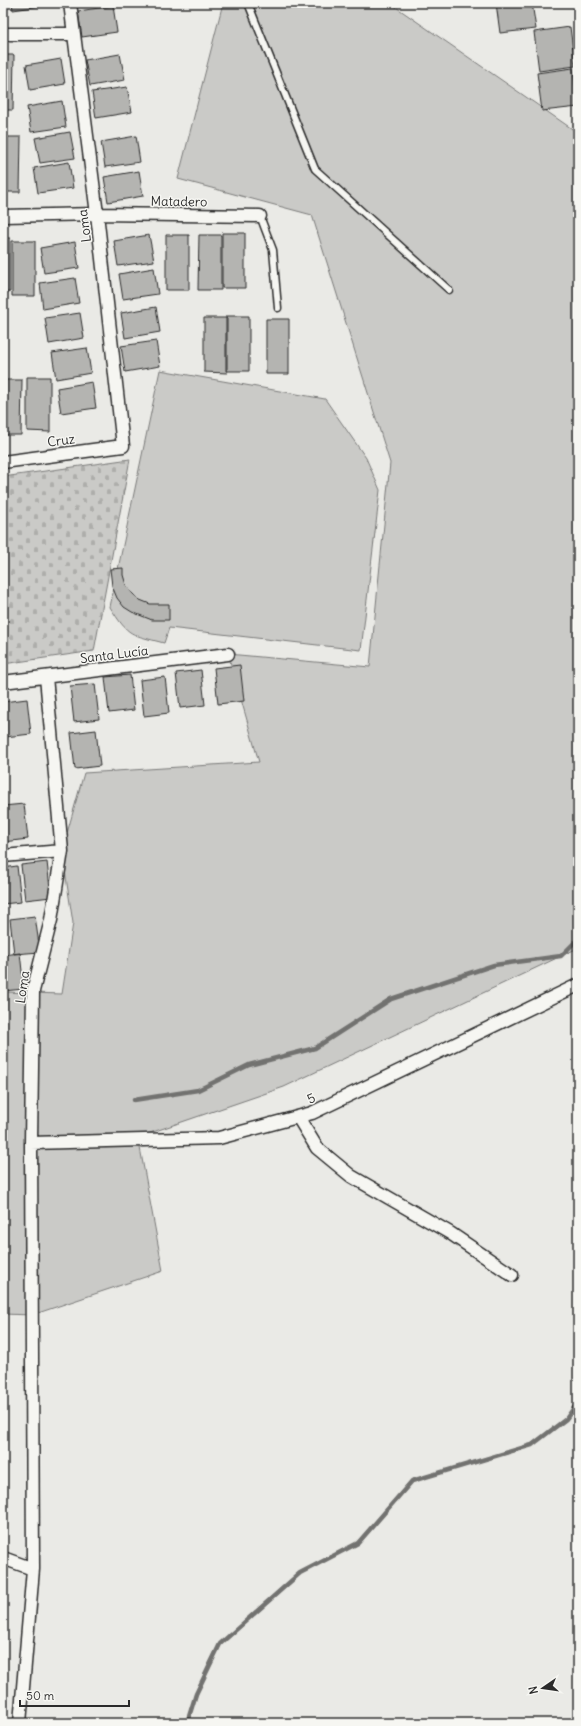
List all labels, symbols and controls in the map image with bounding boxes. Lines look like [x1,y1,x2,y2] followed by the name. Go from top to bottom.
[150,193,207,210] street label: Matadero
[74,209,95,243] street label: Loma
[46,430,76,451] street label: Cruz
[79,642,149,667] street label: Santa Lucía
[12,970,33,1005] street label: Loma
[304,1089,318,1108] street label: 5
[523,1668,563,1708] north arrow
[20,1682,129,1708] scale bar
[526,1685,541,1696] text: N
[26,1688,55,1703] text: 50 m

